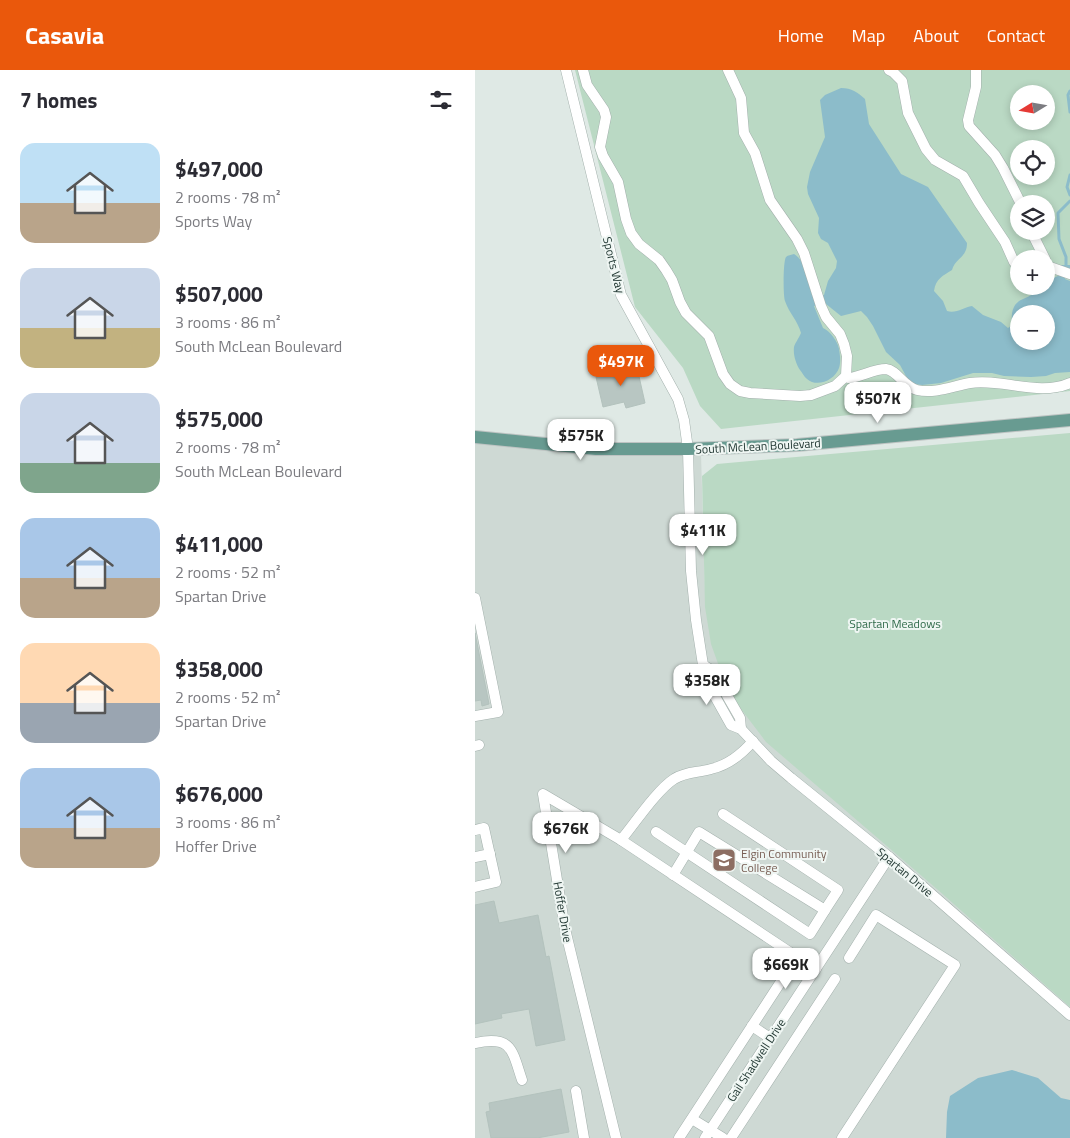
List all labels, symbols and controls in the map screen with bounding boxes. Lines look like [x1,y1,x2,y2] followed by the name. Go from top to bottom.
[25,17,104,53] text: Casavia
[778,22,824,49] text: Home
[852,22,885,49] text: Map
[913,22,959,49] text: About
[987,22,1045,49] text: Contact
[20,84,97,116] text: 7 homes
[1010,85,1055,130] north arrow
[1010,85,1055,350] map controls
[427,86,455,114] icon: filters
[1010,140,1055,185] button: locate
[175,153,263,185] text: $497,000
[60,163,120,223] icon: home
[175,185,280,209] text: 2 rooms · 78 m²
[1010,195,1055,240] button: layers
[175,209,252,233] text: Sports Way
[598,235,630,296] street label: Sports Way
[1010,250,1055,295] button: +
[175,278,263,310] text: $507,000
[60,288,120,348] icon: home
[1010,305,1055,350] button: −
[175,310,280,334] text: 3 rooms · 86 m²
[175,334,342,358] text: South McLean Boulevard
[586,344,656,387] pin: $497K
[598,349,644,373] text: $497K
[843,382,913,424] pin: $507K
[855,386,901,410] text: $507K
[175,403,263,435] text: $575,000
[60,413,120,473] icon: home
[546,418,616,461] pin: $575K
[558,423,604,447] text: $575K
[695,433,821,459] street label: South McLean Boulevard
[175,435,280,459] text: 2 rooms · 78 m²
[175,459,342,483] text: South McLean Boulevard
[668,514,738,556] pin: $411K
[680,518,726,542] text: $411K
[175,528,263,560] text: $411,000
[60,538,120,598] icon: home
[175,560,280,584] text: 2 rooms · 52 m²
[175,584,266,608] text: Spartan Drive
[849,614,941,633] park label: Spartan Meadows
[175,653,263,685] text: $358,000
[60,663,120,723] icon: home
[672,664,742,706] pin: $358K
[684,668,730,692] text: $358K
[175,685,280,709] text: 2 rooms · 52 m²
[175,709,266,733] text: Spartan Drive
[175,778,263,810] text: $676,000
[60,788,120,848] icon: home
[175,810,280,834] text: 3 rooms · 86 m²
[531,812,601,854] pin: $676K
[543,816,589,840] text: $676K
[175,834,257,858] text: Hoffer Drive
[873,843,937,901] street label: Spartan Drive
[741,844,827,877] place label: Elgin Community College
[711,847,737,873] school or university icon: Elgin Community College
[548,880,578,944] street label: Hoffer Drive
[751,948,821,990] pin: $669K
[763,952,809,976] text: $669K
[722,1014,790,1106] street label: Gail Shadwell Drive

